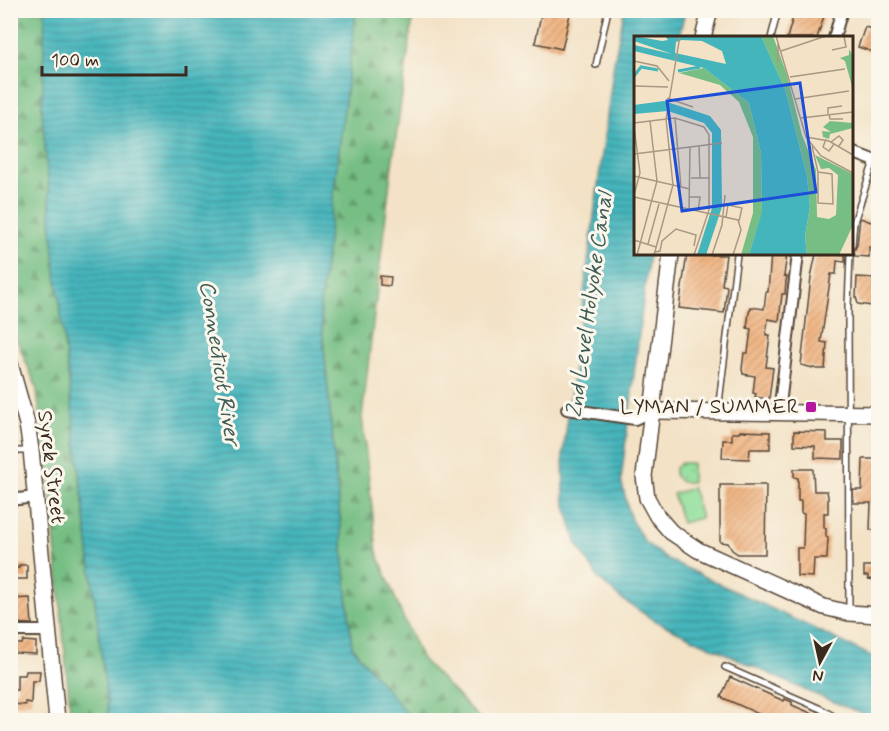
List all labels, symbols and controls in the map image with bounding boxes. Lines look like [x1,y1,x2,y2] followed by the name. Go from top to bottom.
[634,36,853,255] inset map
[42,39,186,77] scale bar
[51,49,99,73] text: 100 m
[560,188,620,419] water label: 2nd Level Holyoke Canal
[192,279,246,450] water label: Connecticut River
[620,393,799,421] place label: LYMAN / SUMMER
[804,400,818,414] marker: LYMAN / SUMMER
[30,409,72,525] street label: Syrek Street
[790,632,850,692] north arrow
[811,664,825,687] text: N

